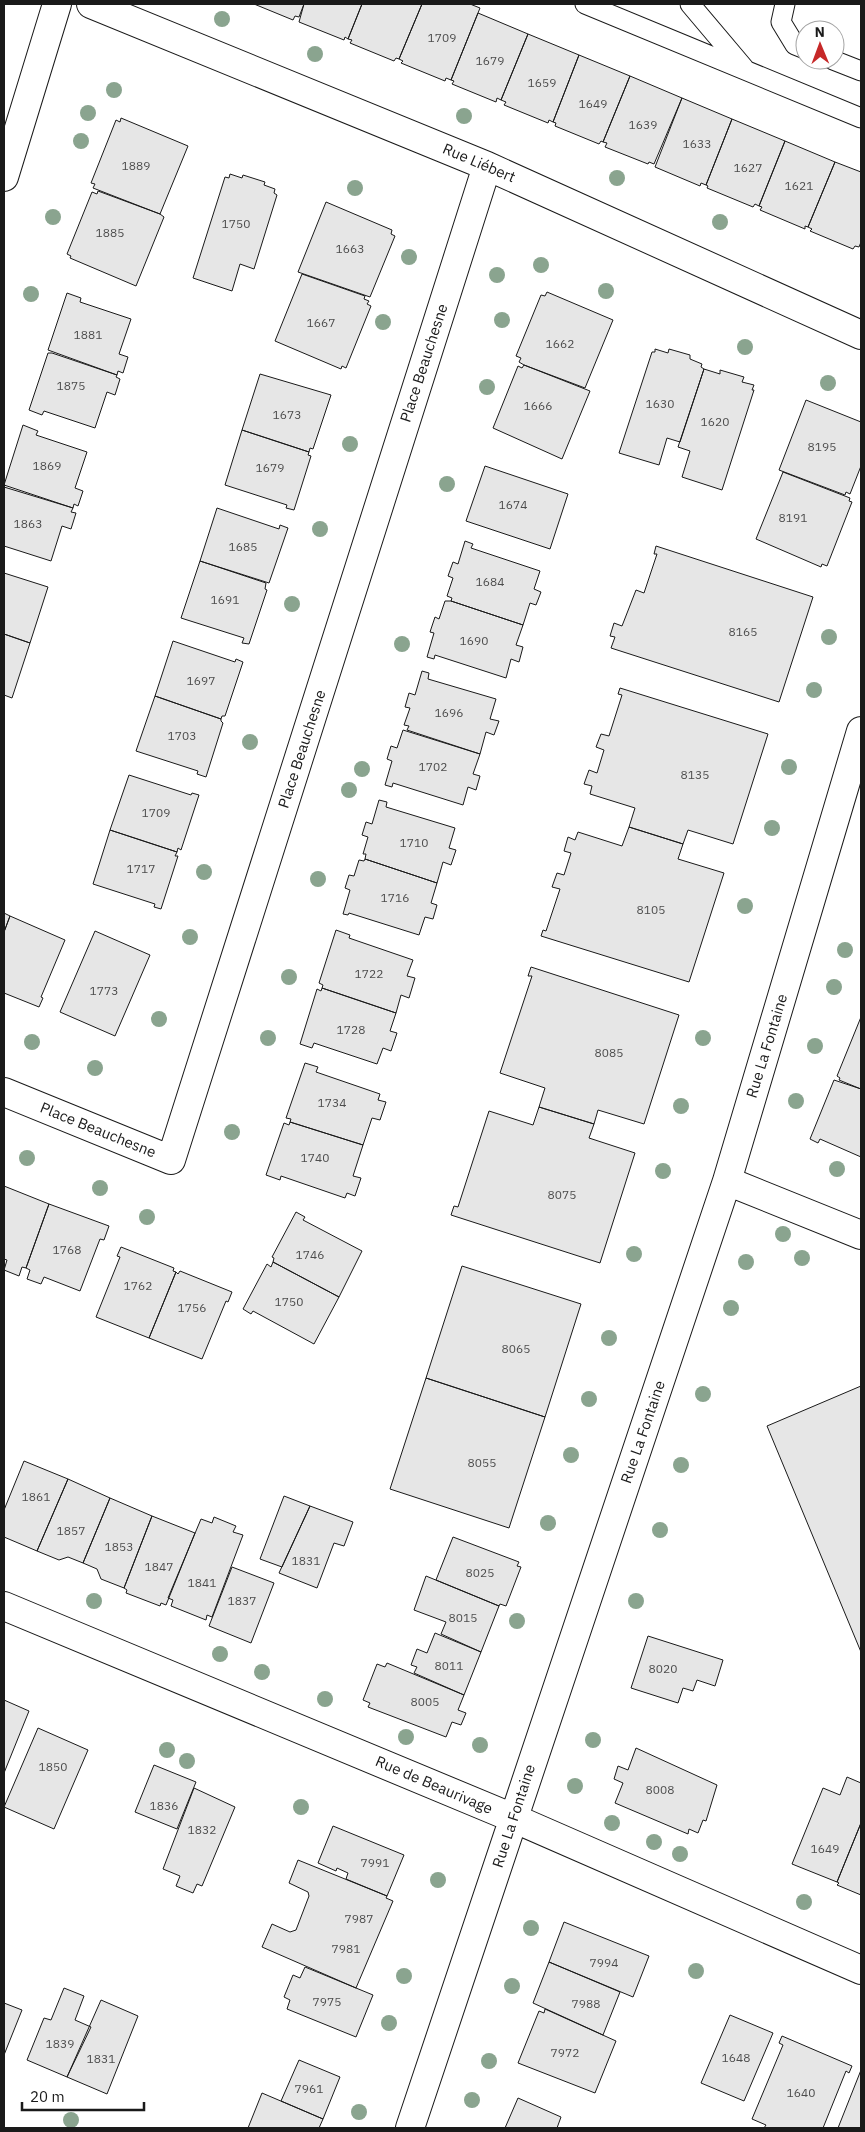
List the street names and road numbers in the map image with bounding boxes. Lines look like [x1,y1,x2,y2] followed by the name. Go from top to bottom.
[440,139,518,186] street label: Rue Liébert
[395,301,452,424] street label: Place Beauchesne
[273,687,330,810] street label: Place Beauchesne
[742,992,791,1100] street label: Rue La Fontaine
[37,1098,159,1161] street label: Place Beauchesne
[616,1378,669,1486] street label: Rue La Fontaine
[373,1751,496,1818] street label: Rue de Beaurivage
[488,1762,539,1870] street label: Rue La Fontaine

